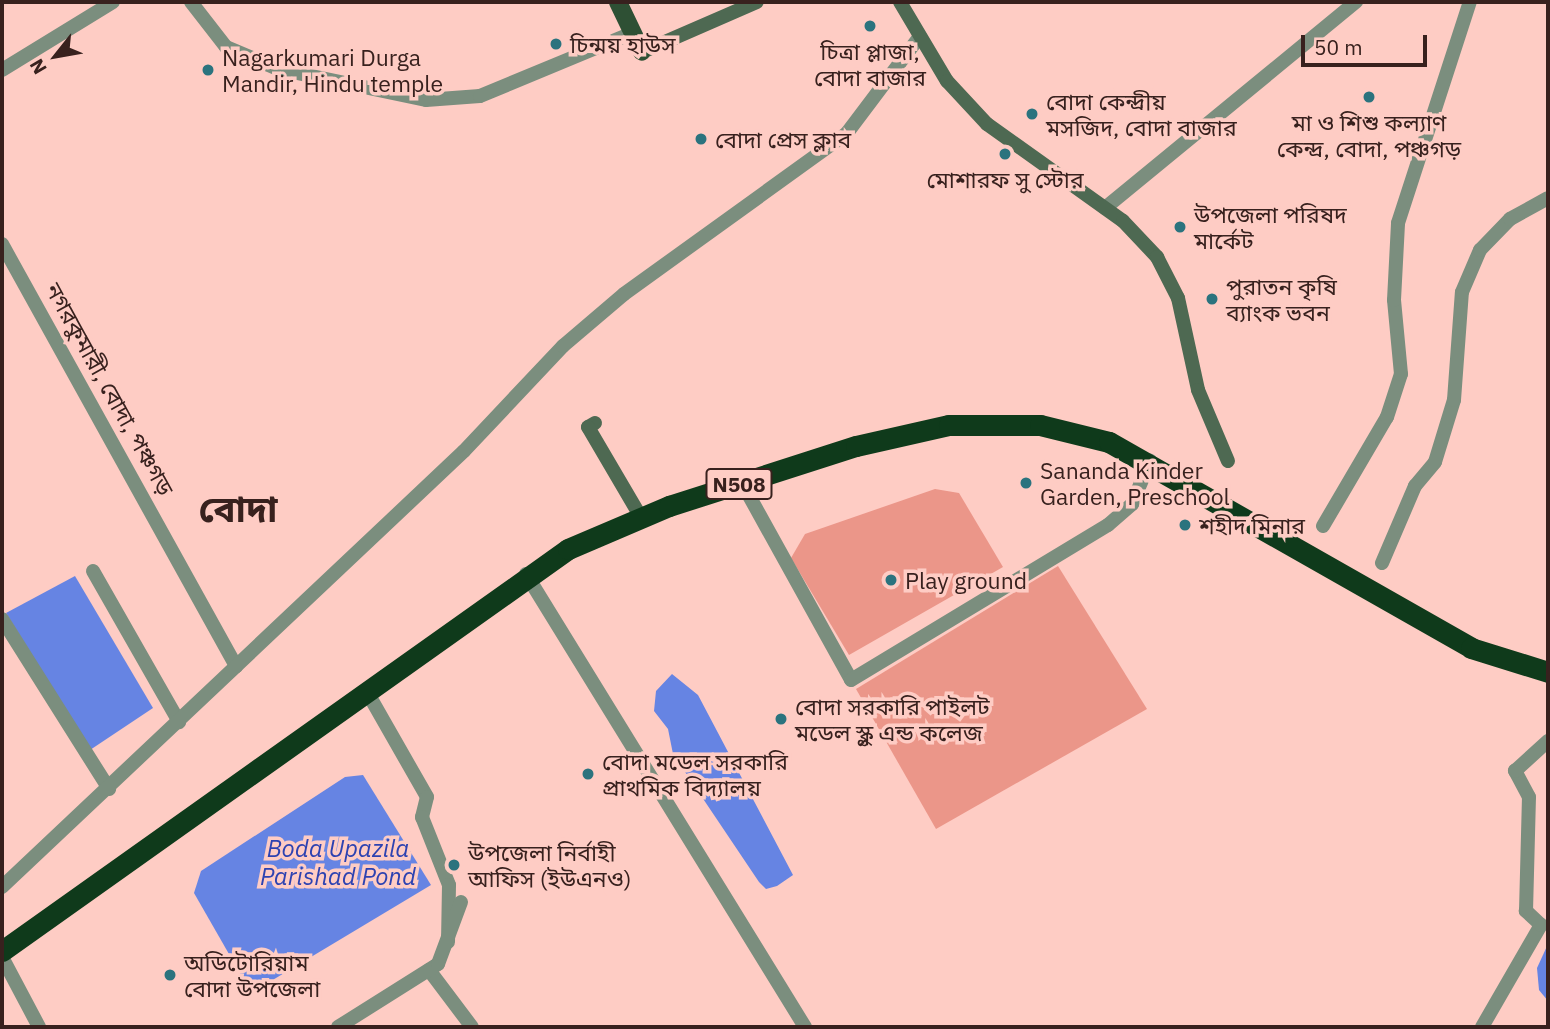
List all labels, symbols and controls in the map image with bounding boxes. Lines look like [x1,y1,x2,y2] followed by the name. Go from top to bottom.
[862,18,878,34] marker: চিত্রা প্লাজা, বোদা বাজার
[21,21,91,91] north arrow
[1305,21,1431,65] scale bar
[570,30,676,58] place label: চিন্ময় হাউস
[1314,33,1363,61] text: 50 m
[548,36,564,52] marker: চিন্ময় হাউস
[814,37,926,91] place label: চিত্রা প্লাজা, বোদা বাজার
[222,43,443,97] place label: Nagarkumari Durga Mandir, Hindu temple
[24,55,52,79] text: N
[200,62,216,78] marker: Nagarkumari Durga Mandir, Hindu temple
[1046,87,1237,141] place label: বোদা কেন্দ্রীয় মসজিদ, বোদা বাজার
[1361,89,1377,105] marker: মা ও শিশু কল্যাণ কেন্দ্র, বোদা, পঞ্চগড়
[1024,106,1040,122] marker: বোদা কেন্দ্রীয় মসজিদ, বোদা বাজার
[1277,108,1461,162] place label: মা ও শিশু কল্যাণ কেন্দ্র, বোদা, পঞ্চগড়
[715,125,851,153] place label: বোদা প্রেস ক্লাব
[693,131,709,147] marker: বোদা প্রেস ক্লাব
[997,146,1013,162] marker: মোশারফ সু স্টোর
[926,165,1084,193] place label: মোশারফ সু স্টোর
[1194,200,1347,254] place label: উপজেলা পরিষদ মার্কেট
[1172,219,1188,235] marker: উপজেলা পরিষদ মার্কেট
[1226,272,1337,326] place label: পুরাতন কৃষি ব্যাংক ভবন
[40,278,180,500] street label: নগরকুমারী, বোদা, পঞ্চগড়
[1204,291,1220,307] marker: পুরাতন কৃষি ব্যাংক ভবন
[1040,456,1230,510] place label: Sananda Kinder Garden, Preschool
[704,466,774,502] road number: N508
[1018,475,1034,491] marker: Sananda Kinder Garden, Preschool
[198,486,278,530] district label: বোদা
[1199,511,1305,539] place label: শহীদ মিনার
[1177,517,1193,533] marker: শহীদ মিনার
[905,566,1027,594] place label: Play ground
[883,572,899,588] marker: Play ground
[795,692,990,746] place label: বোদা সরকারি পাইলট মডেল স্কুল এন্ড কলেজ
[773,711,789,727] marker: বোদা সরকারি পাইলট মডেল স্কুল এন্ড কলেজ
[602,747,788,801] place label: বোদা মডেল সরকারি প্রাথমিক বিদ্যালয়
[580,766,596,782] marker: বোদা মডেল সরকারি প্রাথমিক বিদ্যালয়
[260,835,416,891] water label: Boda Upazila Parishad Pond
[468,838,631,892] place label: উপজেলা নির্বাহী আফিস (ইউএনও)
[446,857,462,873] marker: উপজেলা নির্বাহী আফিস (ইউএনও)
[184,948,320,1002] place label: অডিটোরিয়াম বোদা উপজেলা
[162,967,178,983] marker: অডিটোরিয়াম বোদা উপজেলা

